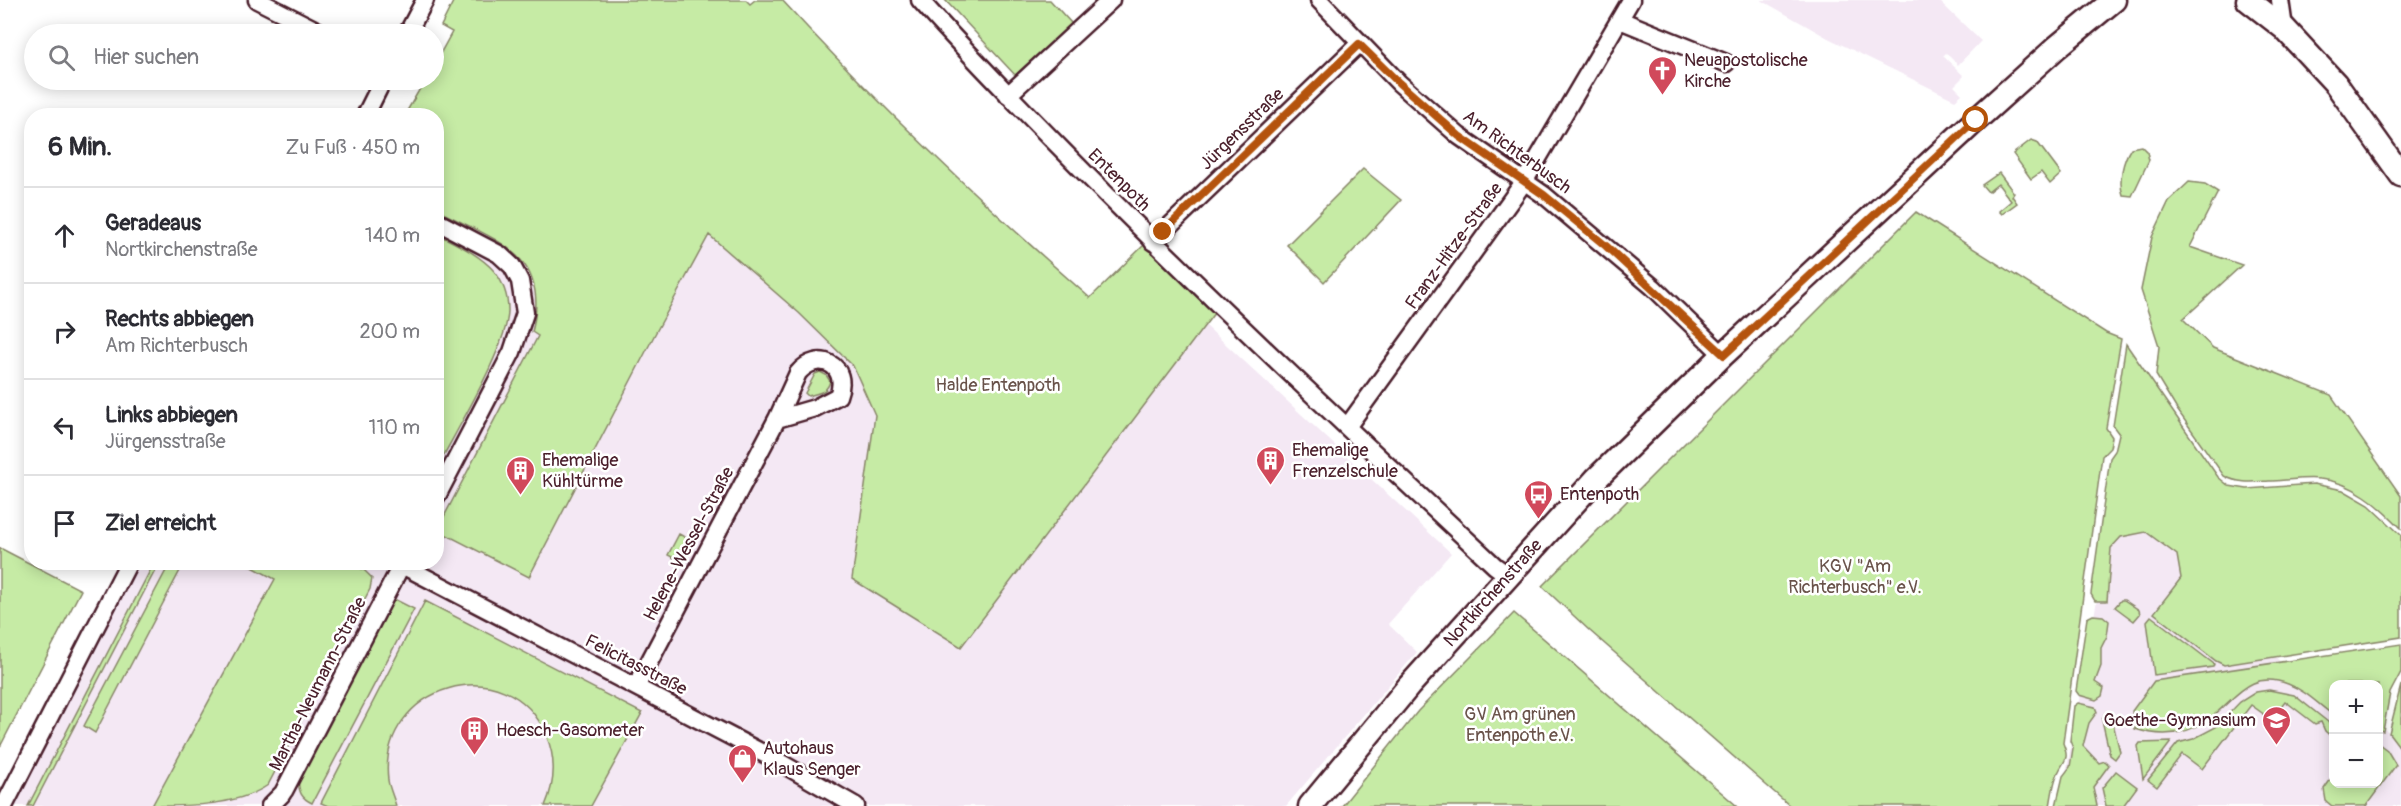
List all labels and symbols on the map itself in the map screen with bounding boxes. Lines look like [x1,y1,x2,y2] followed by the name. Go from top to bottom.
[1684,49,1808,93] place label: Neuapostolische Kirche
[1647,54,1679,96] church icon: Neuapostolische Kirche
[1195,83,1289,175] street label: Jürgensstraße
[1458,105,1576,199] street label: Am Richterbusch
[1962,106,1988,132] route start
[1083,144,1155,216] street label: Entenpoth
[1400,178,1508,314] street label: Franz-Hitze-Straße
[1149,218,1175,244] route end
[935,374,1061,397] park label: Halde Entenpoth
[1292,439,1398,483] place label: Ehemalige Frenzelschule
[1255,444,1287,486] building icon: Ehemalige Frenzelschule
[542,449,623,493] place label: Ehemalige Kühltürme
[505,454,537,496] building icon: Ehemalige Kühltürme
[639,463,739,625] street label: Helene-Wessel-Straße
[1523,478,1555,520] bus stop icon: Entenpoth
[1560,483,1639,506] place label: Entenpoth
[1438,534,1548,652] street label: Nortkirchenstraße
[1788,555,1922,599] park label: KGV "Am Richterbusch" e.V.
[264,593,372,775] street label: Martha-Neumann-Straße
[581,629,691,701] street label: Felicitasstraße
[1464,703,1576,747] park label: GV Am grünen Entenpoth e.V.
[2261,704,2293,746] school or university icon: Goethe-Gymnasium
[2103,709,2256,732] place label: Goethe-Gymnasium
[459,714,491,756] building icon: Hoesch-Gasometer
[496,719,645,742] place label: Hoesch-Gasometer
[763,737,861,781] place label: Autohaus Klaus Senger
[726,742,758,784] shop icon: Autohaus Klaus Senger

